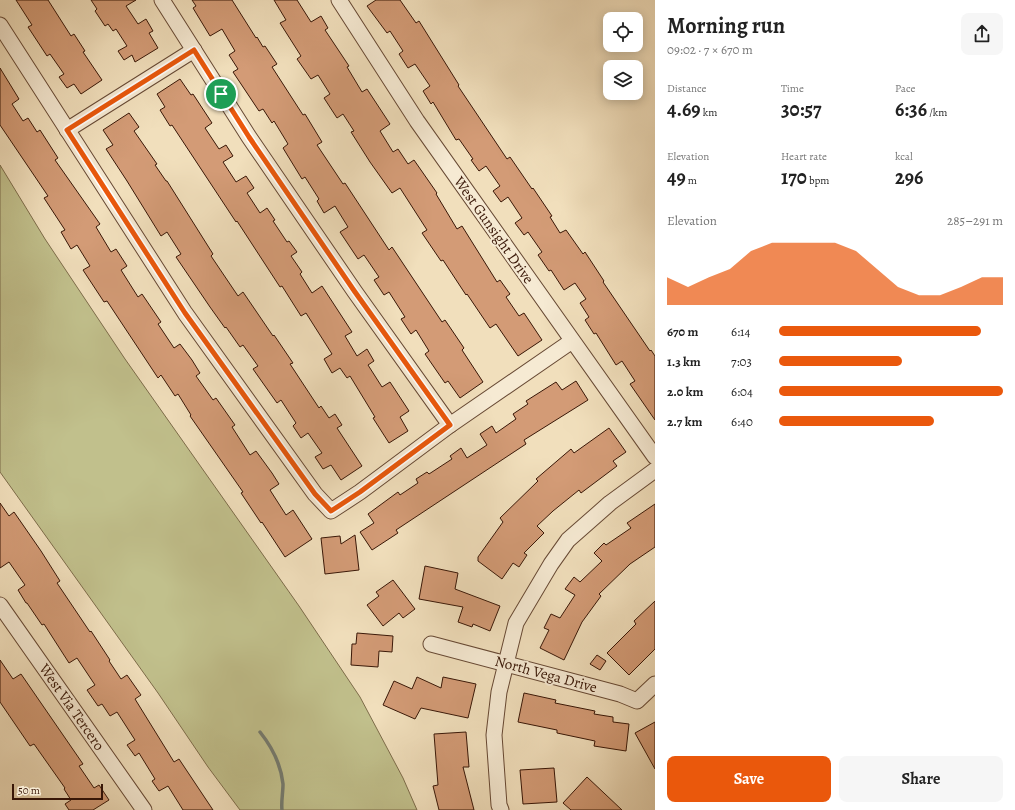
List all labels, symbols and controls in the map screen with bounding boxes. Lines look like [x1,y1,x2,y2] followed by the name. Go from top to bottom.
[667,11,785,41] text: Morning run
[603,12,643,100] map controls
[603,12,643,52] button: locate
[961,13,1003,55] button: share
[667,41,753,58] text: 09:02 · 7 × 670 m
[603,60,643,100] button: layers
[204,77,238,111] pin
[667,81,706,96] text: Distance
[781,81,804,96] text: Time
[895,81,915,96] text: Pace
[210,83,232,105] icon: arrive
[667,96,701,123] text: 4.69
[781,96,822,123] text: 30:57
[895,96,927,123] text: 6:36
[701,105,717,120] text: km
[927,105,947,120] text: /km
[667,149,709,164] text: Elevation
[781,149,827,164] text: Heart rate
[895,149,913,164] text: kcal
[667,164,686,191] text: 49
[781,164,807,191] text: 170
[895,164,923,191] text: 296
[449,171,539,288] street label: West Gunsight Drive
[686,173,697,188] text: m
[807,173,830,188] text: bpm
[667,212,717,229] text: Elevation
[947,212,1003,229] text: 285–291 m
[667,323,698,340] text: 670 m
[731,323,750,340] text: 6:14
[667,353,701,370] text: 1.3 km
[731,353,752,370] text: 7:03
[667,383,703,400] text: 2.0 km
[731,383,753,400] text: 6:04
[667,413,702,430] text: 2.7 km
[731,413,753,430] text: 6:40
[493,651,600,697] street label: North Vega Drive
[34,659,109,754] street label: West Via Tercero
[667,756,831,802] button: Save
[839,756,1003,802] button: Share
[12,782,103,801] scale bar
[18,783,40,798] text: 50 m

